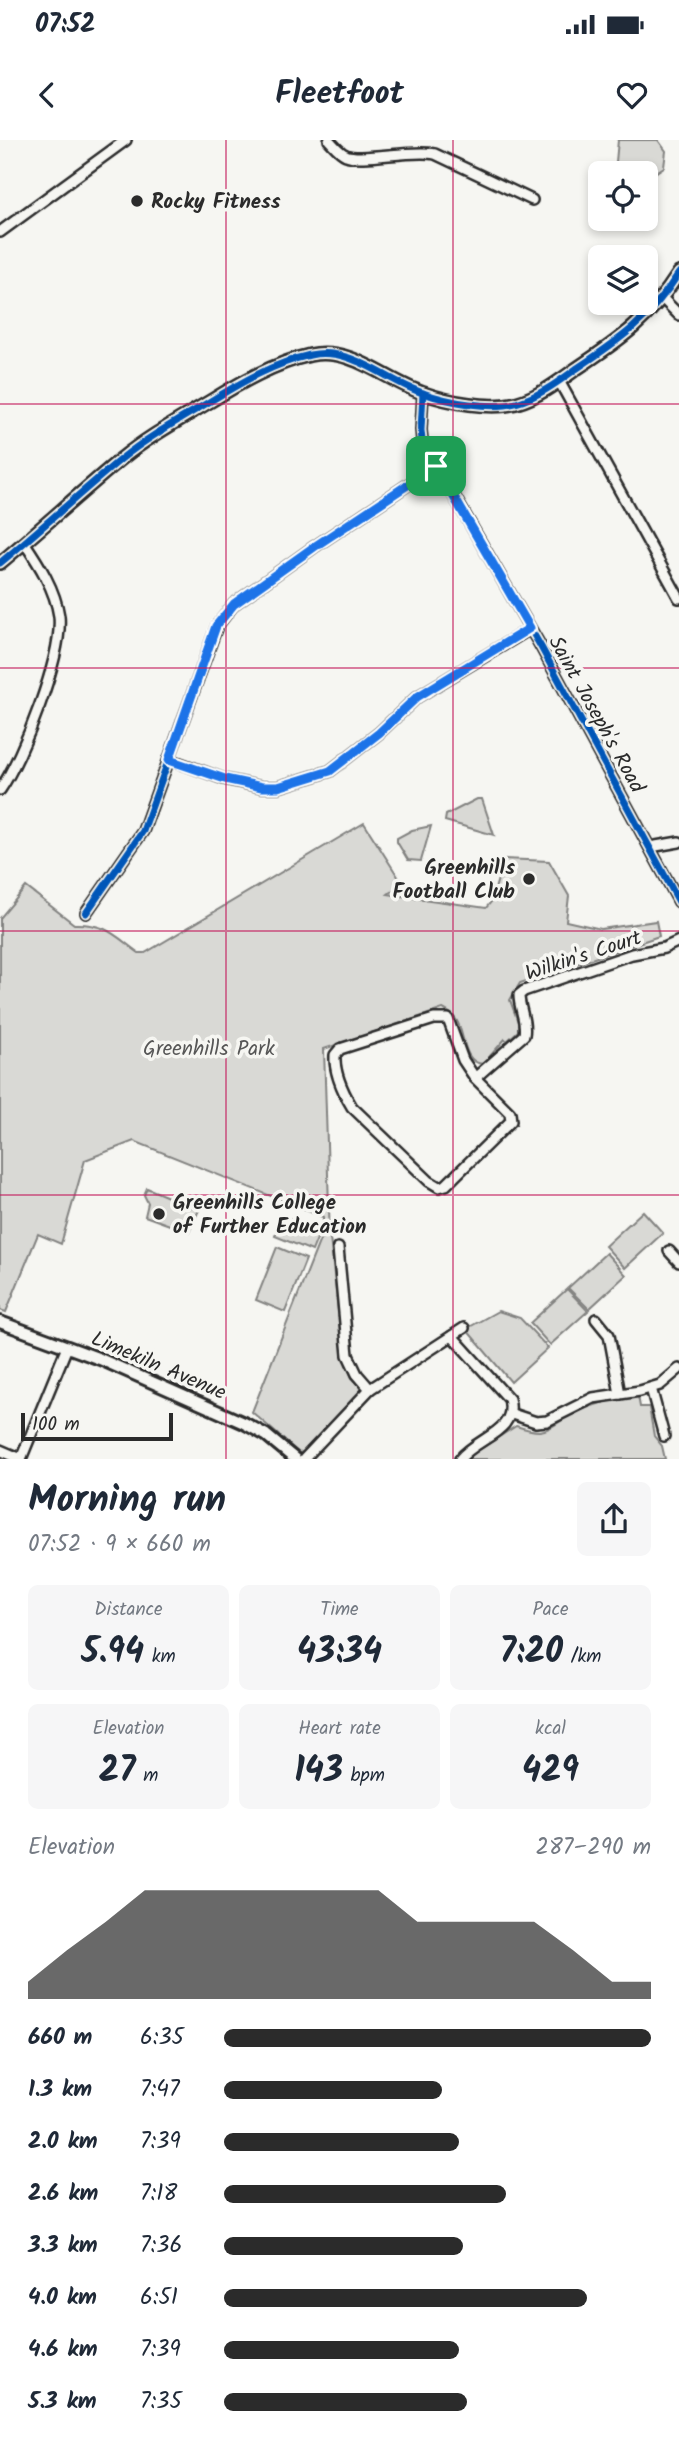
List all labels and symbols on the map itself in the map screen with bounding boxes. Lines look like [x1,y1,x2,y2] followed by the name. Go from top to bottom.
[151,186,281,219] place label: Rocky Fitness
[129,193,145,209] marker: Rocky Fitness
[406,436,466,496] pin
[539,630,653,800] street label: Saint Joseph's Road
[392,852,515,909] place label: Greenhills Football Club
[521,871,537,887] marker: Greenhills Football Club
[521,922,647,991] street label: Wilkin's Court
[143,1033,275,1066] park label: Greenhills Park
[173,1187,366,1244] place label: Greenhills College of Further Education
[151,1206,167,1222] marker: Greenhills College of Further Education
[86,1323,232,1410] street label: Limekiln Avenue
[21,1410,173,1442] scale bar

